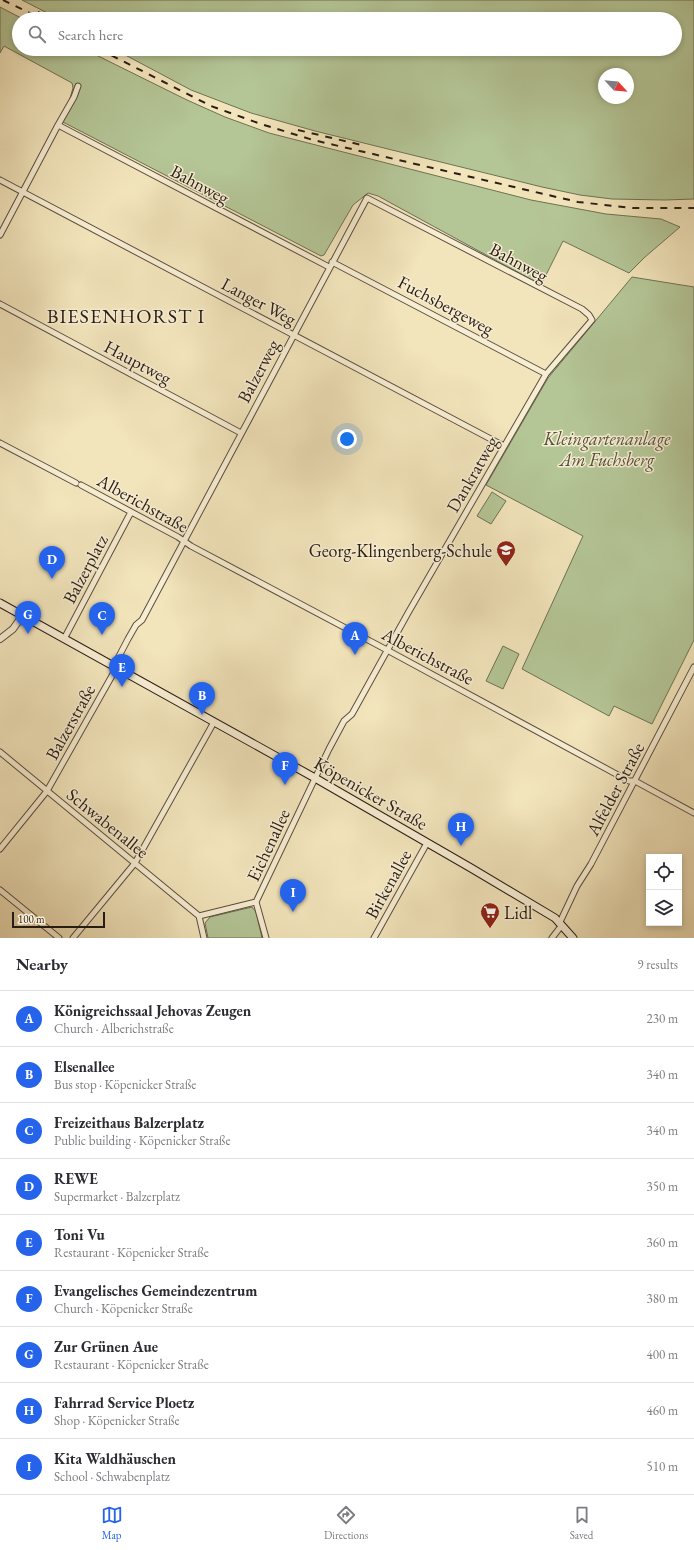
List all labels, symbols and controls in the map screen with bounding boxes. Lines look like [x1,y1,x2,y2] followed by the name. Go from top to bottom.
[12,12,682,56] search box
[26,23,48,45] icon: search
[58,25,123,44] text: Search here
[598,68,634,104] north arrow
[167,159,233,209] street label: Bahnweg
[486,237,552,287] street label: Bahnweg
[394,270,498,340] street label: Fuchsbergeweg
[218,272,300,330] street label: Langer Weg
[47,303,205,329] district label: BIESENHORST I
[100,335,176,389] street label: Hauptweg
[232,335,284,407] street label: Balzerweg
[543,427,671,472] park label: Kleingartenanlage Am Fuchsberg
[337,429,357,449] your location
[441,432,503,516] street label: Dankratweg
[92,468,193,538] street label: Alberichstraße
[57,530,113,607] street label: Balzerplatz
[309,539,492,562] place label: Georg-Klingenberg-Schule
[495,539,517,567] school or university icon: Georg-Klingenberg-Schule
[39,546,65,579] pin: D
[15,601,41,634] pin: G
[89,602,115,635] pin: C
[342,622,368,655] pin: A
[377,622,478,690] street label: Alberichstraße
[109,654,135,687] pin: E
[40,680,100,764] street label: Balzerstraße
[189,682,215,715] pin: B
[580,738,649,841] street label: Alfelder Straße
[310,751,432,835] street label: Köpenicker Straße
[272,752,298,785] pin: F
[62,783,154,863] street label: Schwabenallee
[241,805,295,885] street label: Eichenallee
[448,813,474,846] pin: H
[360,845,416,923] street label: Birkenallee
[646,854,682,926] map controls
[646,854,682,890] button: locate
[280,879,306,912] pin: I
[646,890,682,926] button: layers
[479,901,501,929] supermarket icon: Lidl
[504,901,532,924] place label: Lidl
[12,910,105,929] scale bar
[18,912,45,926] text: 100 m
[16,953,68,975] text: Nearby
[637,956,678,973] text: 9 results
[54,1001,251,1020] text: Königreichssaal Jehovas Zeugen
[24,1010,34,1027] text: A
[647,1010,678,1027] text: 230 m
[54,1020,174,1037] text: Church · Alberichstraße
[54,1057,114,1076] text: Elsenallee
[25,1066,33,1083] text: B
[647,1066,678,1083] text: 340 m
[54,1076,196,1093] text: Bus stop · Köpenicker Straße
[54,1113,204,1132] text: Freizeithaus Balzerplatz
[24,1122,34,1139] text: C
[647,1122,678,1139] text: 340 m
[54,1132,231,1149] text: Public building · Köpenicker Straße
[54,1169,98,1188] text: REWE
[24,1178,34,1195] text: D
[647,1178,678,1195] text: 350 m
[54,1188,180,1205] text: Supermarket · Balzerplatz
[54,1225,105,1244] text: Toni Vu
[25,1234,33,1251] text: E
[647,1234,678,1251] text: 360 m
[54,1244,209,1261] text: Restaurant · Köpenicker Straße
[54,1281,257,1300] text: Evangelisches Gemeindezentrum
[25,1290,33,1307] text: F
[647,1290,678,1307] text: 380 m
[54,1300,193,1317] text: Church · Köpenicker Straße
[54,1337,158,1356] text: Zur Grünen Aue
[24,1346,34,1363] text: G
[647,1346,678,1363] text: 400 m
[54,1356,209,1373] text: Restaurant · Köpenicker Straße
[54,1393,194,1412] text: Fahrrad Service Ploetz
[24,1402,34,1419] text: H
[647,1402,678,1419] text: 460 m
[54,1412,180,1429] text: Shop · Köpenicker Straße
[54,1449,176,1468] text: Kita Waldhäuschen
[27,1458,31,1475] text: I
[647,1458,678,1475] text: 510 m
[54,1468,170,1485] text: School · Schwabenplatz
[101,1504,123,1542] tab: Map
[324,1504,368,1542] tab: Directions
[570,1504,593,1542] tab: Saved

